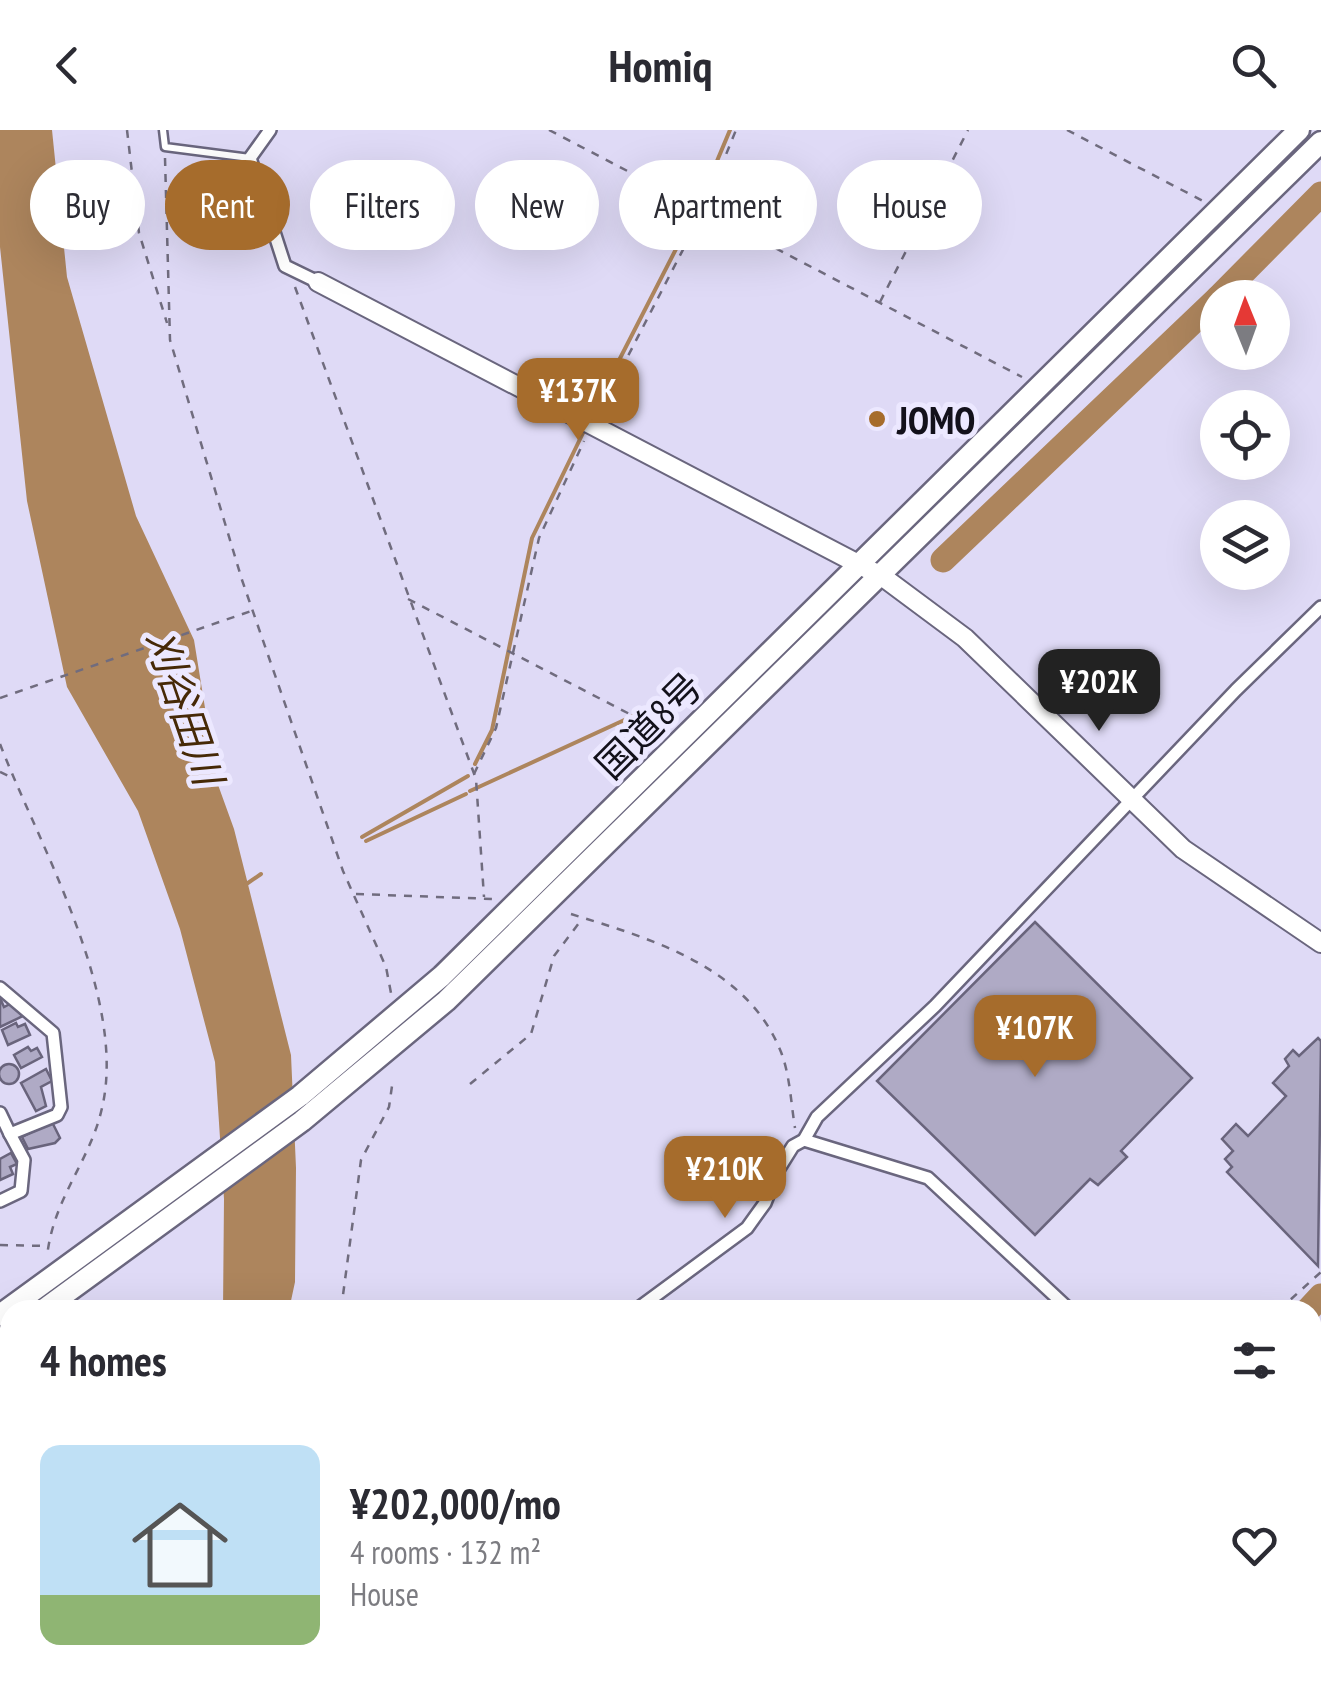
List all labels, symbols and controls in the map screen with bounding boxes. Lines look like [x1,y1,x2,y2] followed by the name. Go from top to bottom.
[609,36,712,94] text: Homiq
[40,38,95,93] icon: back
[1226,38,1281,93] icon: search
[30,160,145,250] chip: Buy
[165,160,290,250] chip: Rent
[310,160,455,250] chip: Filters
[475,160,599,250] chip: New
[619,160,817,250] chip: Apartment
[837,160,982,250] chip: House
[1200,280,1290,370] north arrow
[1200,280,1290,590] map controls
[508,358,648,443] pin: ¥137K
[539,369,617,411] text: ¥137K
[1200,390,1290,480] button: locate
[896,395,975,444] place label: JOMO
[866,408,888,430] marker: JOMO
[1200,500,1290,590] button: layers
[134,623,237,795] water label: 刈谷田川
[1029,649,1169,734] pin: ¥202K
[1060,660,1138,702] text: ¥202K
[584,661,712,789] street label: 国道8号
[965,995,1105,1080] pin: ¥107K
[996,1006,1074,1048] text: ¥107K
[655,1136,795,1221] pin: ¥210K
[686,1147,764,1189] text: ¥210K
[40,1333,167,1388] text: 4 homes
[1227,1333,1282,1388] icon: filters
[350,1476,561,1531] text: ¥202,000/mo
[120,1485,240,1605] icon: home
[1227,1518,1282,1573] icon: heart
[350,1531,541,1573] text: 4 rooms · 132 m²
[350,1573,419,1615] text: House

